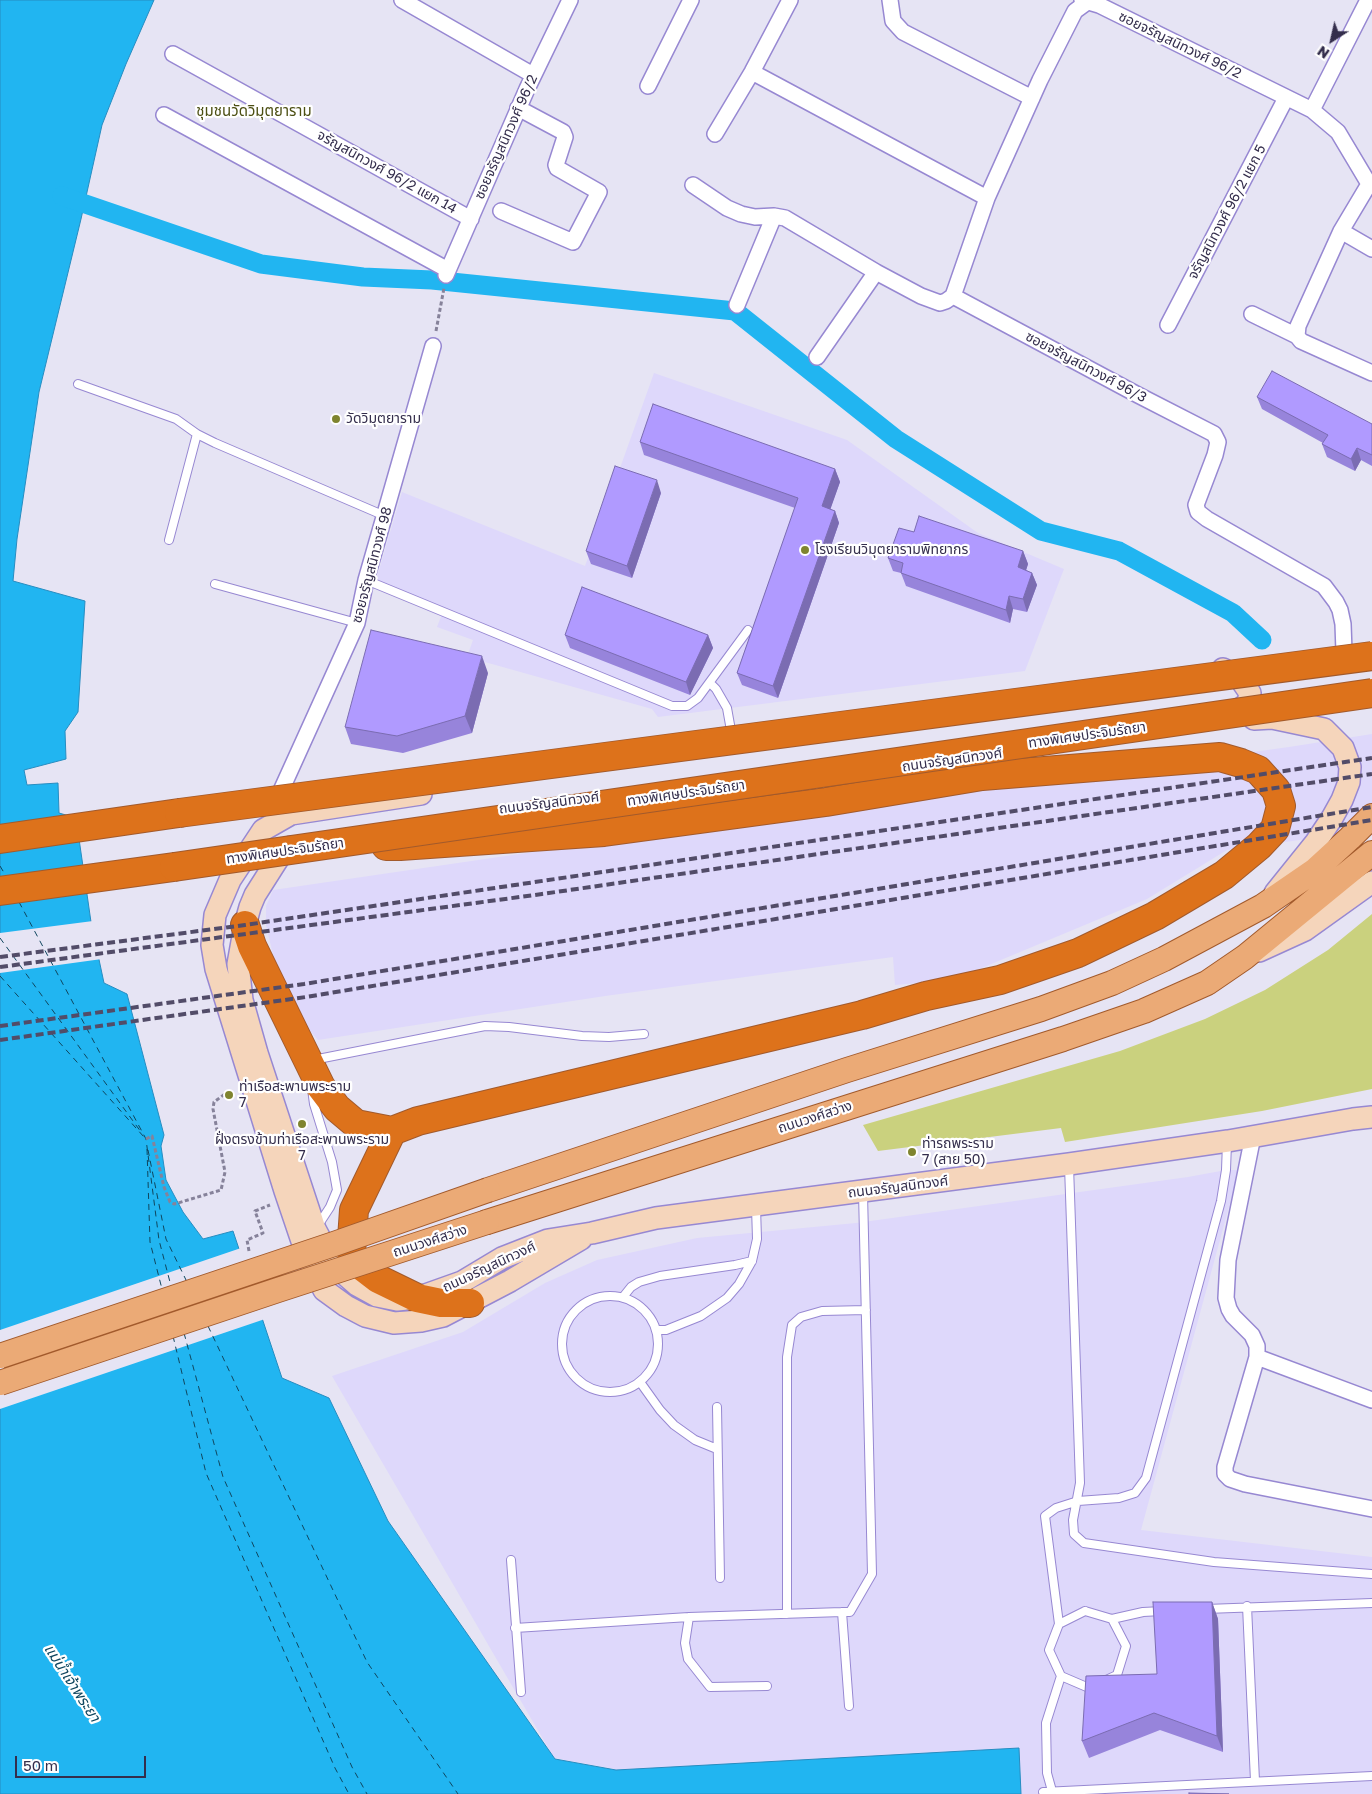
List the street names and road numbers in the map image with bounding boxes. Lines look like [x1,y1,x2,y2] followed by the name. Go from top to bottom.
[1116,8,1244,82] street label: ซอยจรัญสนิทวงศ์ 96/2
[471,72,541,202] street label: ซอยจรัญสนิทวงศ์ 96/2
[314,127,460,217] street label: จรัญสนิทวงศ์ 96/2 แยก 14
[1184,142,1270,282] street label: จรัญสนิทวงศ์ 96/2 แยก 5
[1023,328,1149,406] street label: ซอยจรัญสนิทวงศ์ 96/3
[348,505,396,625] street label: ซอยจรัญสนิทวงศ์ 98
[1027,718,1147,752] street label: ทางพิเศษประจิมรัถยา
[901,745,1003,775] street label: ถนนจรัญสนิทวงศ์
[626,776,746,810] street label: ทางพิเศษประจิมรัถยา
[498,789,600,817] street label: ถนนจรัญสนิทวงศ์
[225,834,345,868] street label: ทางพิเศษประจิมรัถยา
[776,1097,854,1137] street label: ถนนวงศ์สว่าง
[847,1173,949,1201] street label: ถนนจรัญสนิทวงศ์
[391,1221,469,1261] street label: ถนนวงศ์สว่าง
[440,1238,538,1296] street label: ถนนจรัญสนิทวงศ์

